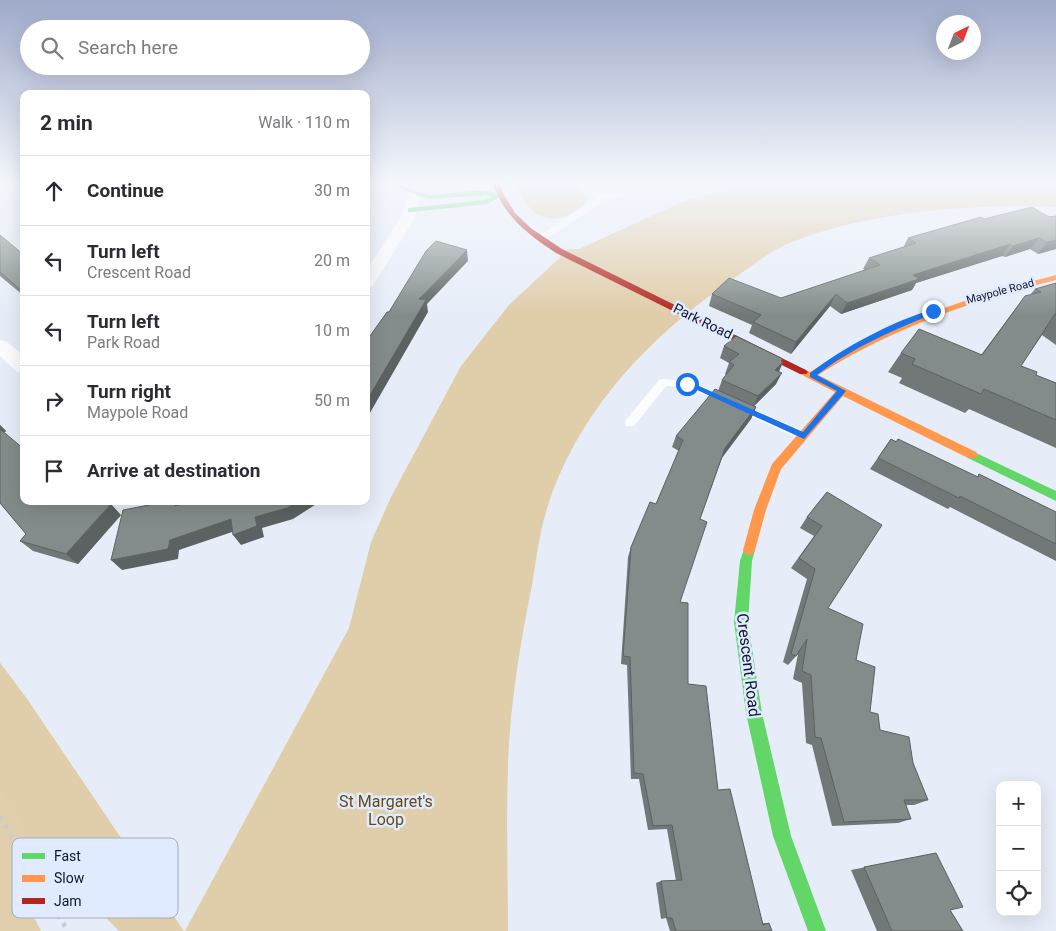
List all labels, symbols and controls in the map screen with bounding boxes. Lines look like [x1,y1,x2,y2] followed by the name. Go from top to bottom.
[936,15,981,60] north arrow
[20,20,370,75] search box
[38,34,66,62] icon: search
[78,36,178,59] text: Search here
[40,111,93,135] text: 2 min
[258,113,350,132] text: Walk · 110 m
[40,177,68,205] icon: ahead
[87,179,164,202] text: Continue
[314,181,350,200] text: 30 m
[87,240,160,263] text: Turn left
[40,247,68,275] icon: left
[314,251,350,270] text: 20 m
[87,263,191,282] text: Crescent Road
[965,276,1035,307] street label: Maypole Road
[671,300,735,342] street label: Park Road
[922,300,945,323] route end
[87,310,160,333] text: Turn left
[40,317,68,345] icon: left
[314,321,350,340] text: 10 m
[87,333,160,352] text: Park Road
[676,373,699,396] route start
[87,380,171,403] text: Turn right
[40,387,68,415] icon: right
[314,391,350,410] text: 50 m
[87,403,188,422] text: Maypole Road
[40,457,68,485] icon: arrive
[87,459,260,482] text: Arrive at destination
[733,612,764,718] street label: Crescent Road
[996,781,1041,916] map controls
[996,781,1041,826] button: +
[339,792,433,829] park label: St Margaret's Loop
[996,826,1041,871] button: −
[12,838,178,918] legend
[54,848,81,864] text: Fast
[54,870,85,886] text: Slow
[996,871,1041,916] button: locate
[54,893,82,909] text: Jam

